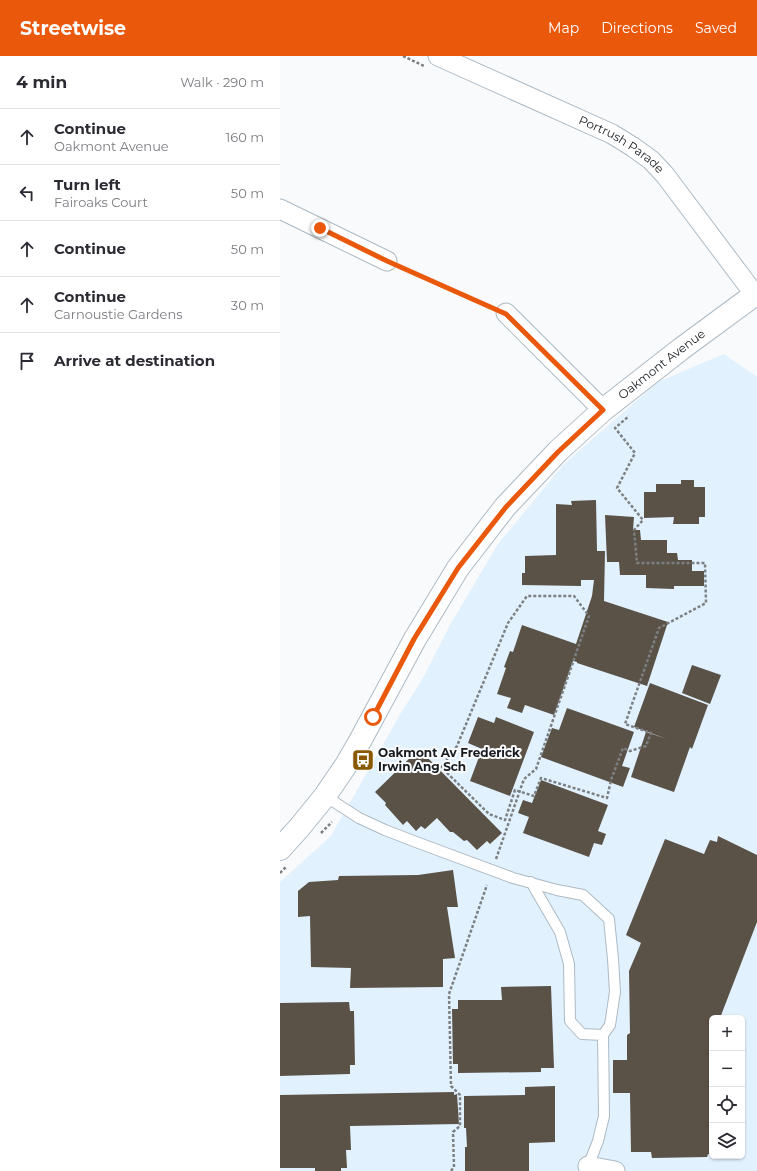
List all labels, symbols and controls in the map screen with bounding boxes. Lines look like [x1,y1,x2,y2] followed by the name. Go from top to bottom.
[20,17,126,40] text: Streetwise
[548,19,579,37] text: Map
[601,19,673,37] text: Directions
[695,19,737,37] text: Saved
[16,72,67,92] text: 4 min
[180,74,264,90] text: Walk · 290 m
[576,112,667,176] street label: Portrush Parade
[54,119,126,138] text: Continue
[16,126,38,148] icon: ahead
[226,129,264,145] text: 160 m
[54,138,169,154] text: Oakmont Avenue
[54,175,121,194] text: Turn left
[16,182,38,204] icon: left
[231,185,264,201] text: 50 m
[54,194,148,210] text: Fairoaks Court
[311,219,329,237] route end
[16,238,38,260] icon: ahead
[54,239,126,258] text: Continue
[231,241,264,257] text: 50 m
[54,287,126,306] text: Continue
[16,294,38,316] icon: ahead
[231,297,264,313] text: 30 m
[54,306,183,322] text: Carnoustie Gardens
[615,326,708,402] street label: Oakmont Avenue
[16,350,38,372] icon: arrive
[54,351,215,370] text: Arrive at destination
[364,708,382,726] route start
[378,745,520,774] place label: Oakmont Av Frederick Irwin Ang Sch
[350,747,376,773] bus stop icon: Oakmont Av Frederick Irwin Ang Sch
[709,1015,745,1159] map controls
[709,1015,745,1051] button: +
[709,1051,745,1087] button: −
[709,1087,745,1123] button: locate
[709,1123,745,1159] button: layers

